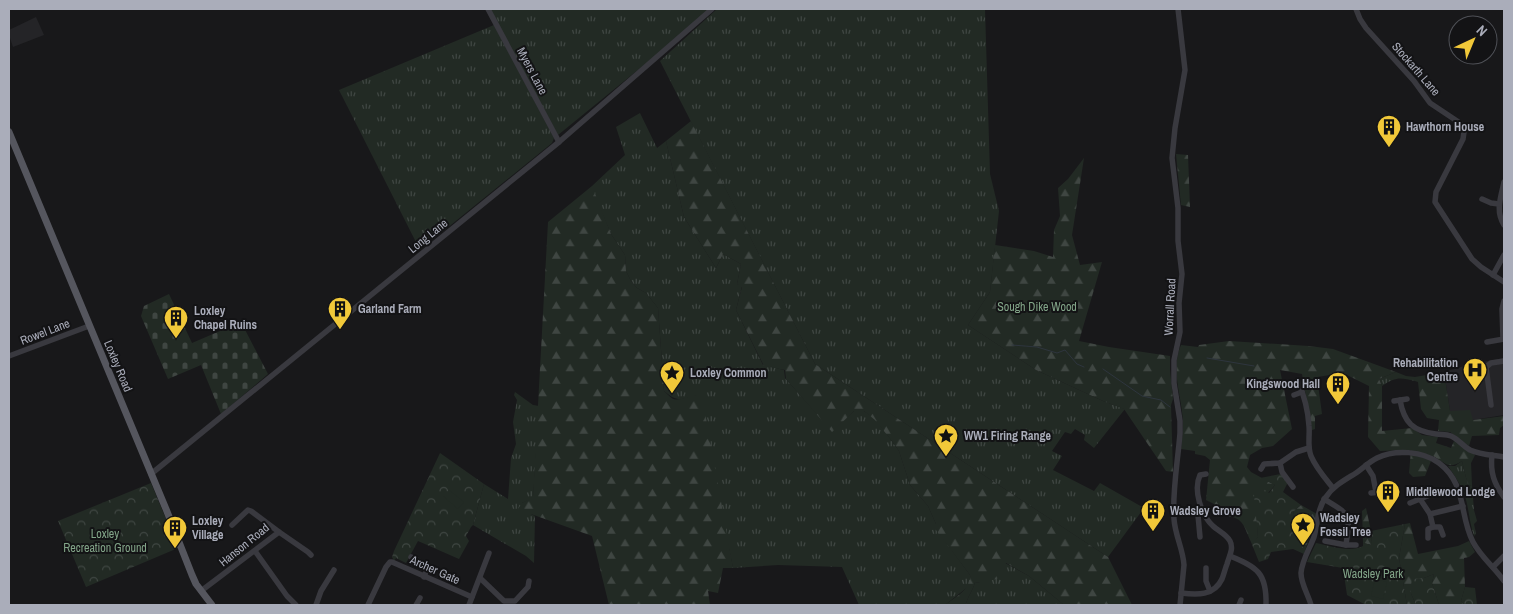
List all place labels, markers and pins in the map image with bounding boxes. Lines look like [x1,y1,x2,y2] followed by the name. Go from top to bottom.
[1376,114,1402,148] building icon: Hawthorn House
[1406,119,1485,135] place label: Hawthorn House
[327,296,353,330] building icon: Garland Farm
[358,301,422,317] place label: Garland Farm
[194,303,257,333] place label: Loxley Chapel Ruins
[163,305,189,339] building icon: Loxley Chapel Ruins
[1393,355,1459,385] place label: Rehabilitation Centre
[1462,357,1488,391] hospital icon: Rehabilitation Centre
[659,360,685,394] place icon: Loxley Common
[690,365,767,381] place label: Loxley Common
[1325,371,1351,405] building icon: Kingswood Hall
[1246,376,1320,392] place label: Kingswood Hall
[933,423,959,457] place icon: WW1 Firing Range
[964,428,1051,444] place label: WW1 Firing Range
[1375,479,1401,513] building icon: Middlewood Lodge
[1406,484,1496,500] place label: Middlewood Lodge
[1140,498,1166,532] building icon: Wadsley Grove
[1170,503,1241,519] place label: Wadsley Grove
[1320,510,1371,540] place label: Wadsley Fossil Tree
[1290,512,1316,546] place icon: Wadsley Fossil Tree
[192,513,224,543] place label: Loxley Village
[162,515,188,549] building icon: Loxley Village

